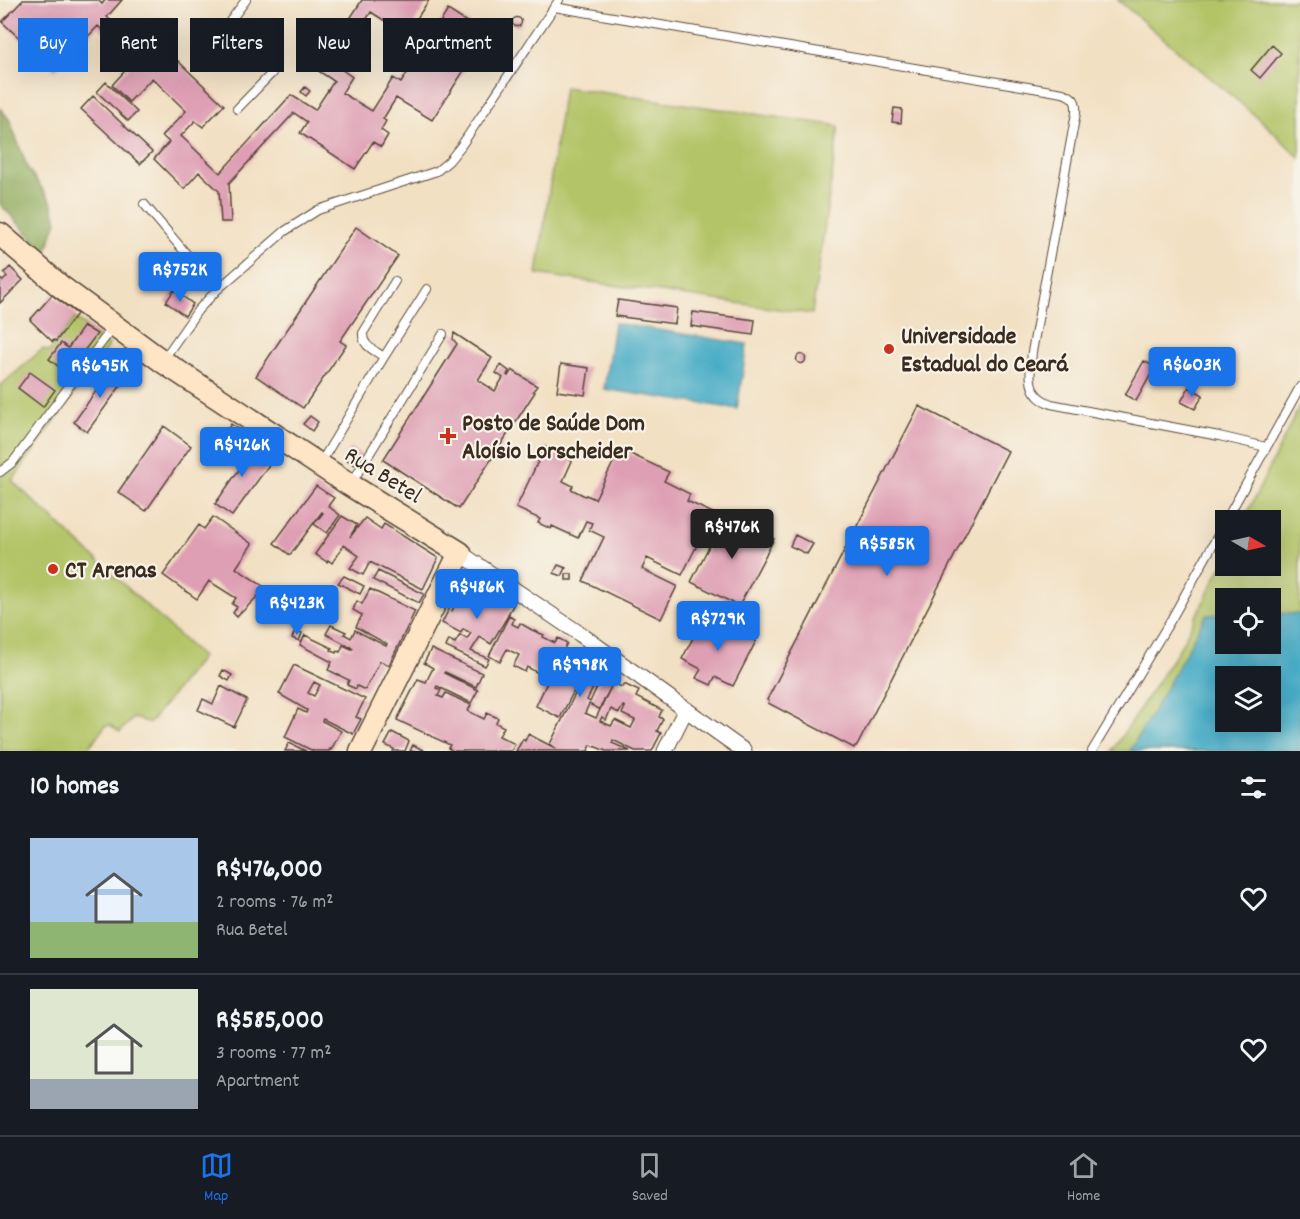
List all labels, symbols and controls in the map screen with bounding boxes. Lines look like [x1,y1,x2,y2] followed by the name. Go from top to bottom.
[18,18,88,72] chip: Buy
[100,18,178,72] chip: Rent
[190,18,284,72] chip: Filters
[296,18,371,72] chip: New
[383,18,513,72] chip: Apartment
[131,252,229,303] pin: R$752K
[153,257,207,285] text: R$752K
[901,321,1069,383] place label: Universidade Estadual do Ceará
[882,342,896,356] marker: Universidade Estadual do Ceará
[1143,347,1241,398] pin: R$603K
[51,348,149,399] pin: R$695K
[1163,352,1221,380] text: R$603K
[71,353,129,381] text: R$695K
[462,408,645,470] place label: Posto de Saúde Dom Aloísio Lorscheider
[193,427,291,478] pin: R$426K
[439,427,457,445] marker: Posto de Saúde Dom Aloísio Lorscheider
[214,432,270,460] text: R$426K
[337,439,428,514] street label: Rua Betel
[683,509,781,560] pin: R$476K
[1215,510,1281,576] north arrow
[1215,510,1281,732] map controls
[705,514,759,542] text: R$476K
[838,526,936,577] pin: R$585K
[859,531,915,559] text: R$585K
[65,555,157,589] place label: CT Arenas
[46,562,60,576] marker: CT Arenas
[428,569,526,620] pin: R$486K
[449,574,505,602] text: R$486K
[248,585,346,636] pin: R$423K
[1215,588,1281,654] button: locate
[269,590,325,618] text: R$423K
[669,601,767,652] pin: R$729K
[691,606,745,634] text: R$729K
[531,647,629,698] pin: R$998K
[552,652,608,680] text: R$998K
[1215,666,1281,732] button: layers
[30,769,120,806] text: 10 homes
[1237,771,1270,804] icon: filters
[216,852,323,889] text: R$476,000
[78,862,150,934] icon: home
[1237,882,1270,915] icon: heart
[216,889,334,917] text: 2 rooms · 76 m²
[216,917,288,945] text: Rua Betel
[216,1003,324,1040] text: R$585,000
[78,1013,150,1085] icon: home
[1237,1033,1270,1066] icon: heart
[216,1040,332,1068] text: 3 rooms · 77 m²
[216,1068,299,1096] text: Apartment
[200,1149,233,1208] tab: Map
[632,1149,668,1208] tab: Saved
[1067,1149,1100,1208] tab: Home

